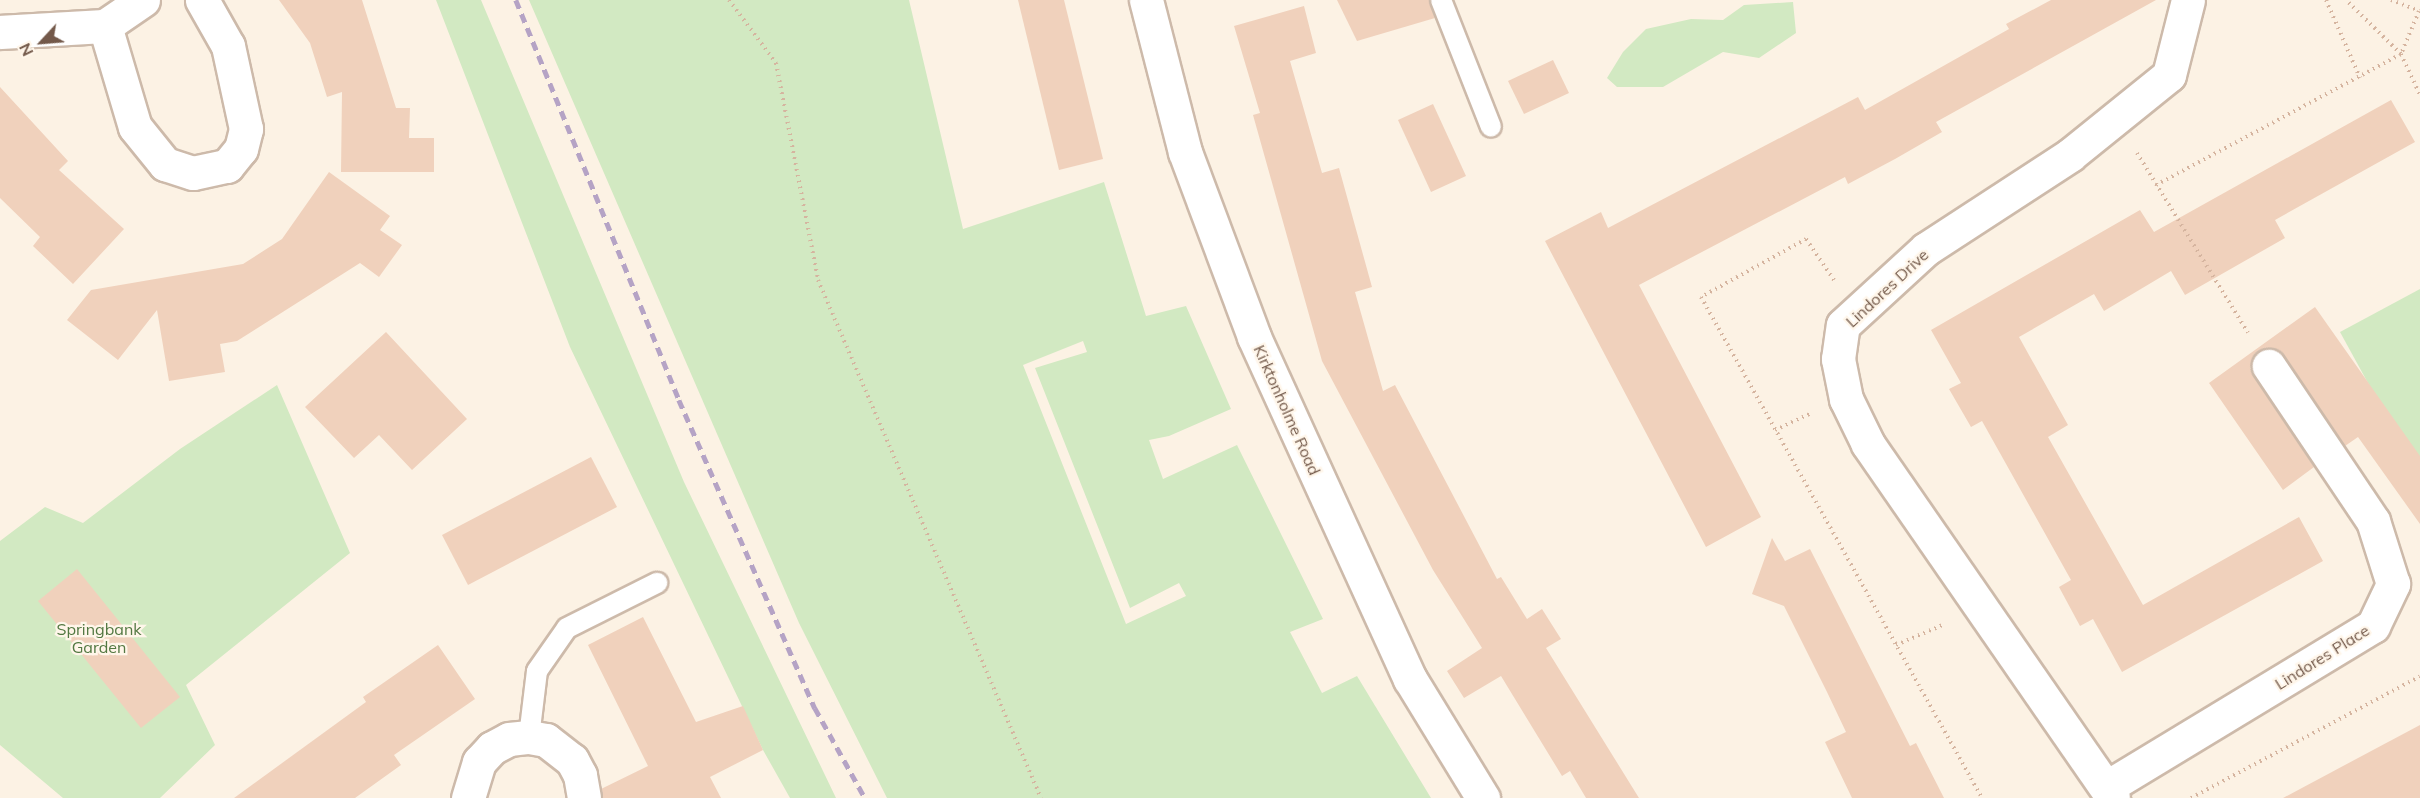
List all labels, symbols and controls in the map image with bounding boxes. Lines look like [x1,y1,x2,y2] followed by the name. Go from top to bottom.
[12,12,72,72] north arrow
[14,40,37,60] text: N
[1842,245,1932,331] street label: Lindores Drive
[1250,342,1324,478] street label: Kirktonholme Road
[56,619,142,657] park label: Springbank Garden
[2271,620,2373,694] street label: Lindores Place

